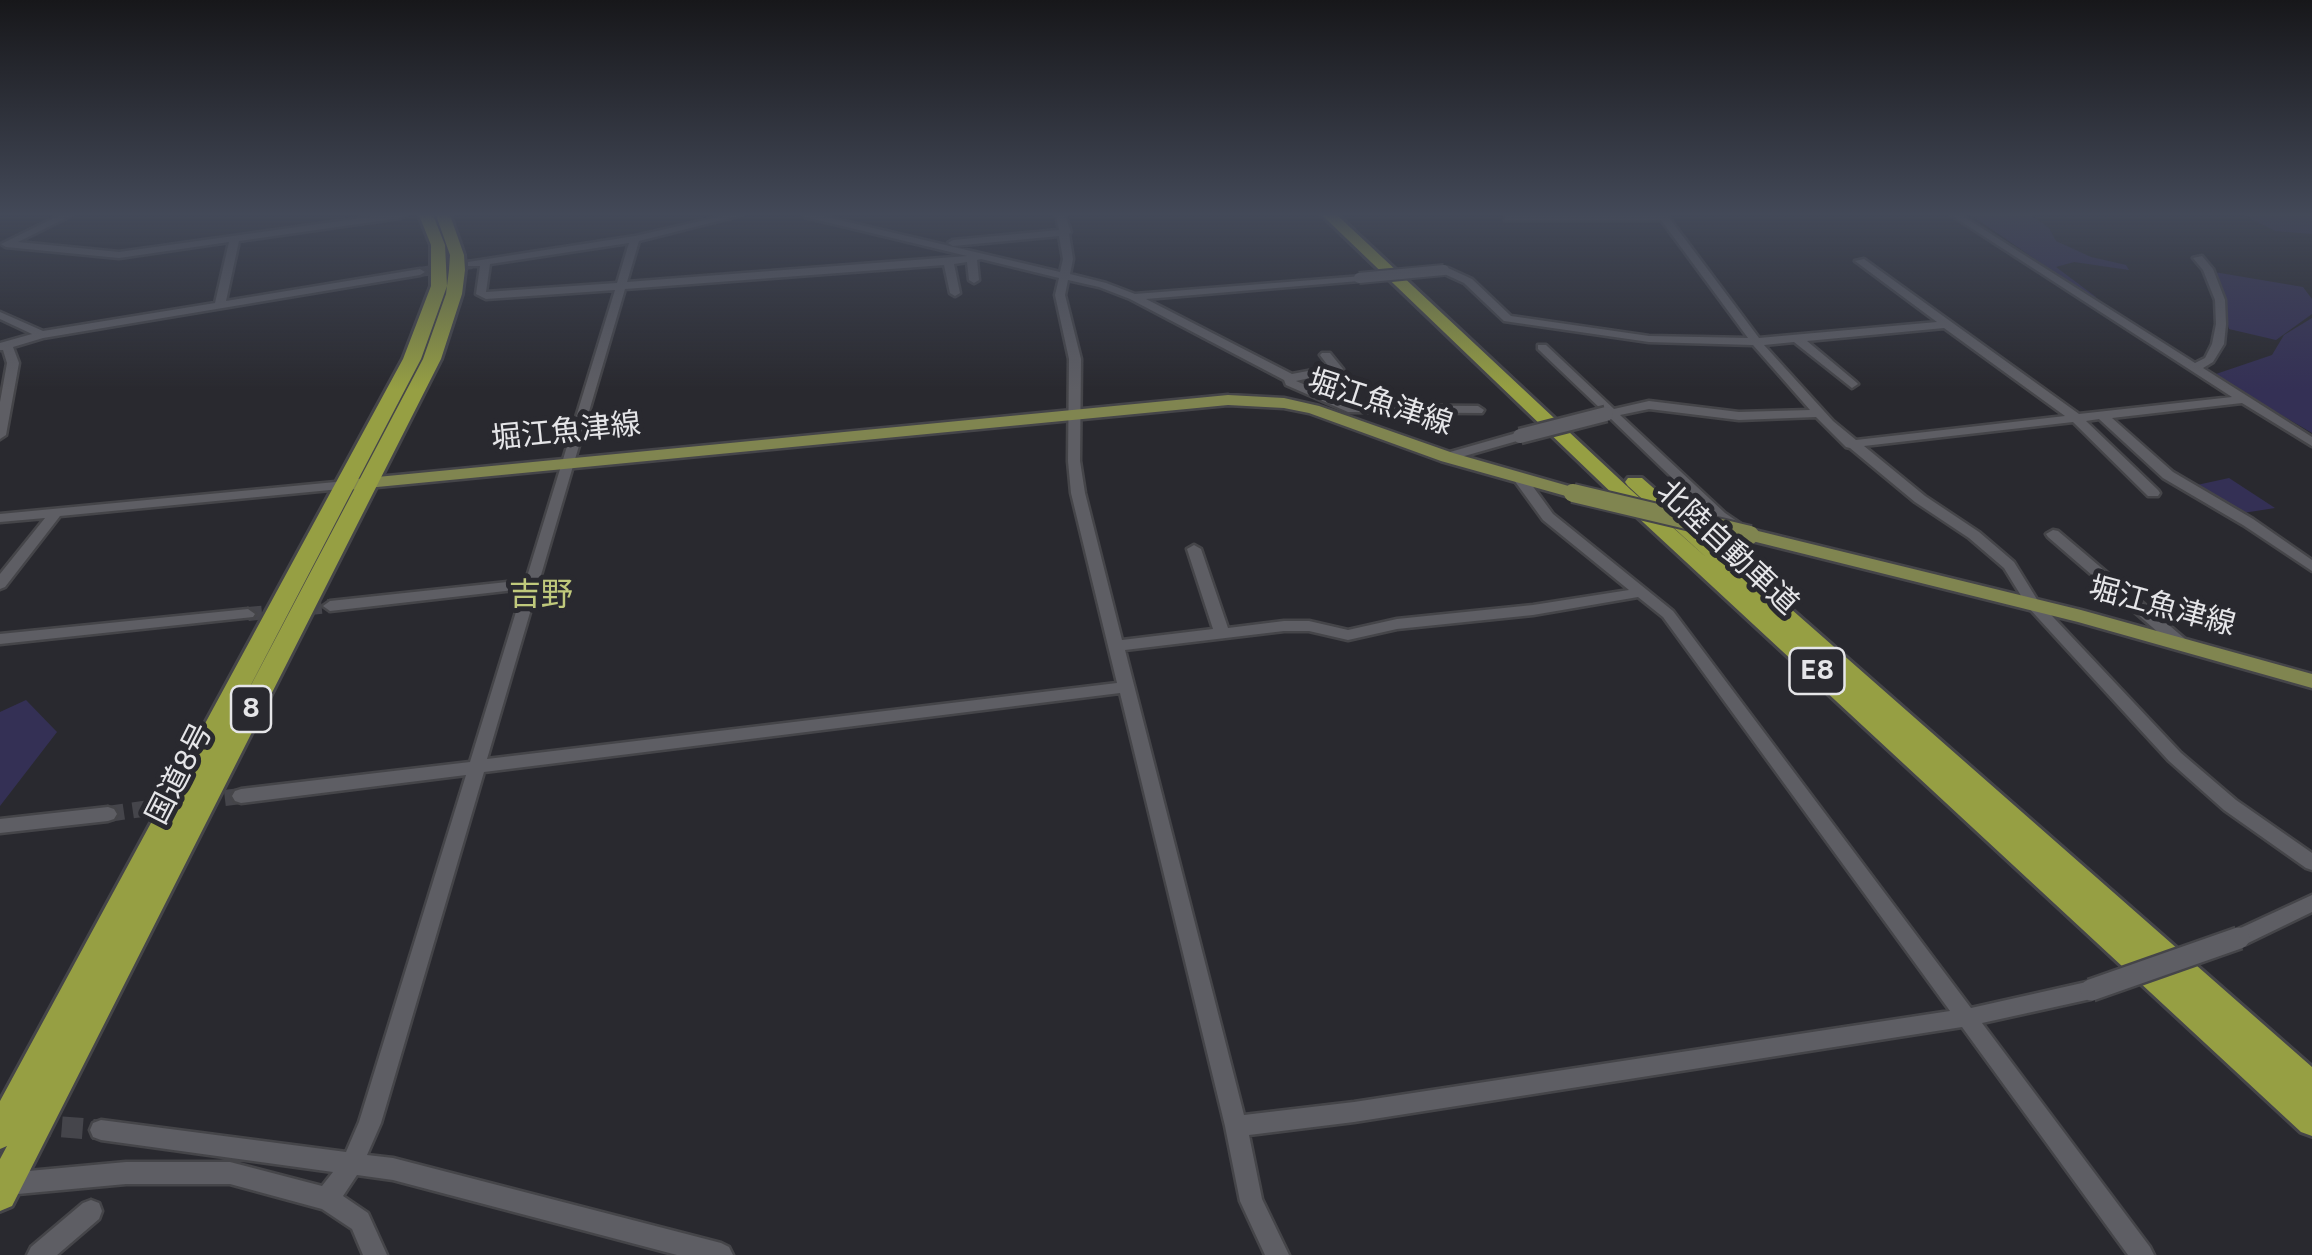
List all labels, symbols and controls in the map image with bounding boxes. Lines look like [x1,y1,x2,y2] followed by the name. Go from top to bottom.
[1303,363,1457,443] street label: 堀江魚津線
[490,406,642,458] street label: 堀江魚津線
[1649,473,1805,623] street label: 北陸自動車道
[2085,570,2239,644] street label: 堀江魚津線
[509,577,573,615] district label: 吉野
[1790,648,1844,694] road number: E8
[231,686,271,732] road number: 8
[139,718,221,830] street label: 国道8号

